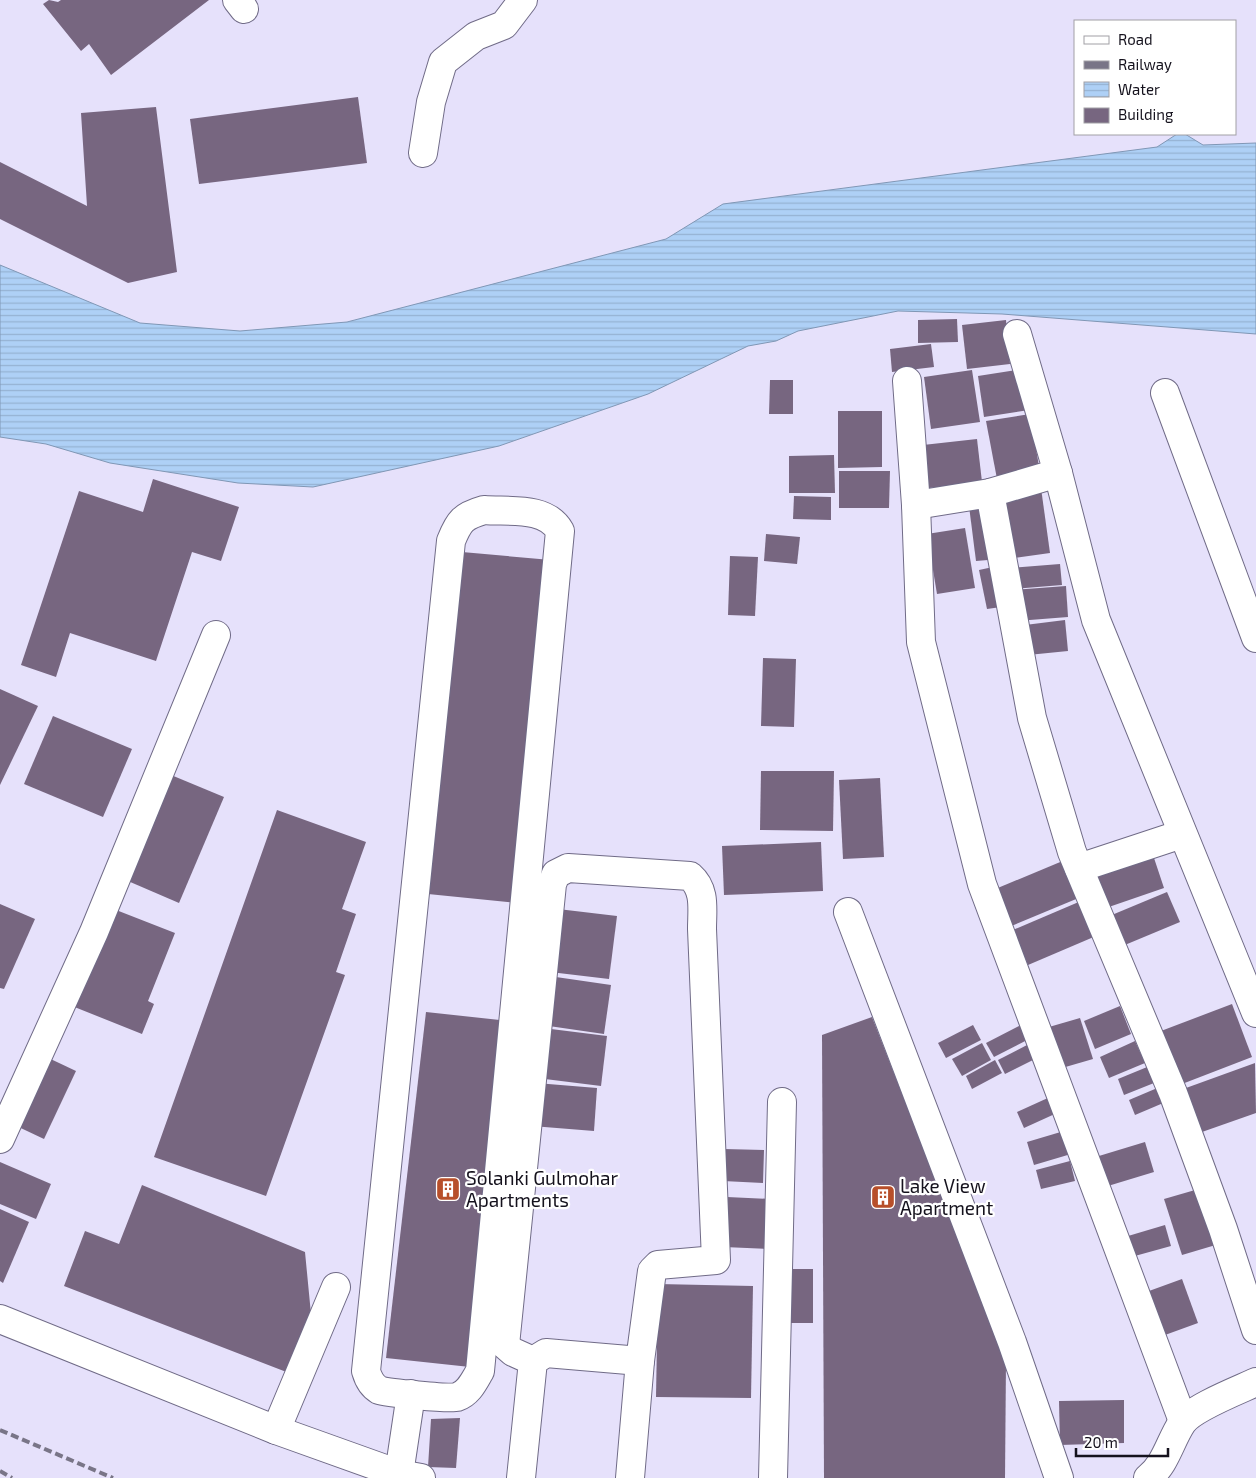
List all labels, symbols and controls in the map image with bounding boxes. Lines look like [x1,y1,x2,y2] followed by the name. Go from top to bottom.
[1074,20,1236,135] legend
[1118,30,1153,48] text: Road
[1118,55,1172,73] text: Railway
[1118,80,1160,98] text: Water
[1118,105,1174,123] text: Building
[466,1166,618,1211] place label: Solanki Gulmohar Apartments
[900,1174,993,1219] place label: Lake View Apartment
[435,1176,461,1202] building icon: Solanki Gulmohar Apartments
[870,1184,896,1210] building icon: Lake View Apartment
[1076,1426,1168,1458] scale bar
[1084,1433,1118,1451] text: 20 m

